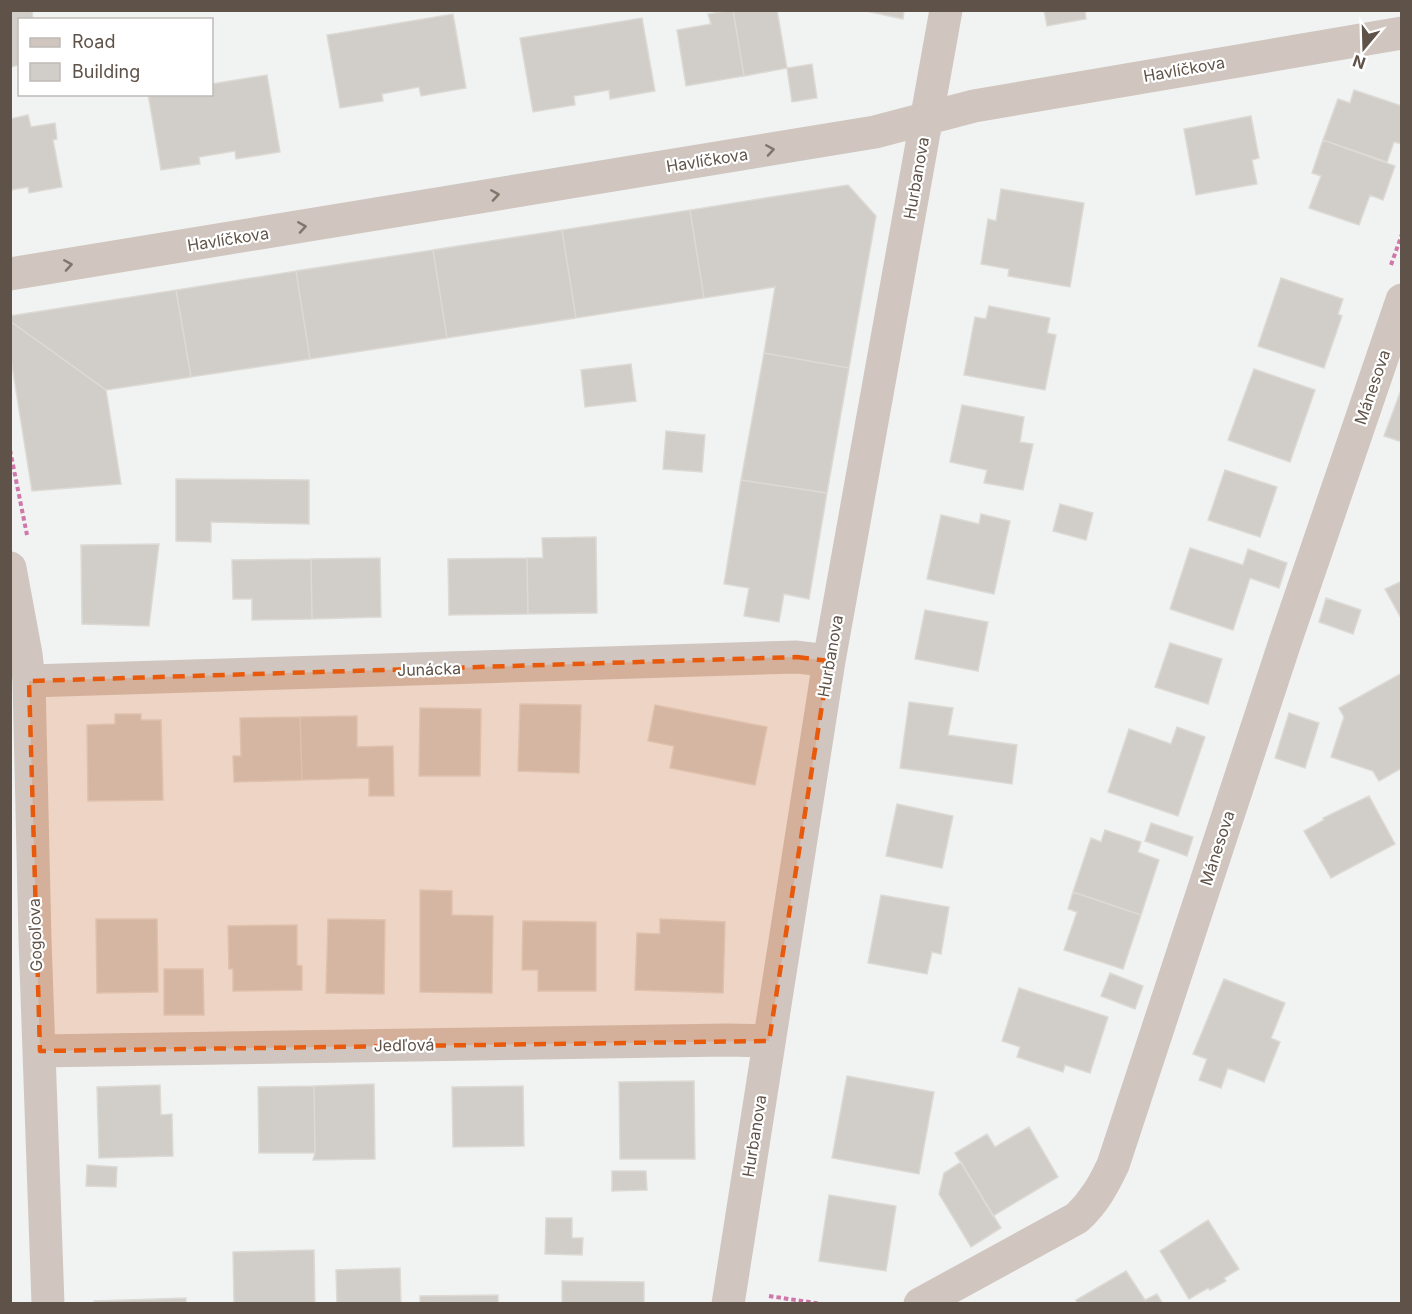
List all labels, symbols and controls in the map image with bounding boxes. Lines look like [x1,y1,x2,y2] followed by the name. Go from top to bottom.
[18,18,213,96] legend
[1334,18,1394,78] north arrow
[72,31,115,52] text: Road
[1350,51,1368,74] text: N
[1142,52,1226,86] street label: Havlíčkova
[72,61,140,82] text: Building
[899,135,933,221] street label: Hurbanova
[665,144,749,176] street label: Havlíčkova
[765,144,774,156] one-way arrow
[489,189,499,202] one-way arrow
[297,221,307,233] one-way arrow
[186,223,270,255] street label: Havlíčkova
[63,259,73,272] one-way arrow
[1350,347,1394,427] street label: Mánesova
[813,613,847,699] street label: Hurbanova
[397,658,461,680] street label: Junácka
[1195,808,1239,888] street label: Mánesova
[24,898,46,972] street label: Gogoľova
[373,1034,435,1056] street label: Jedľová
[738,1093,770,1179] street label: Hurbanova

